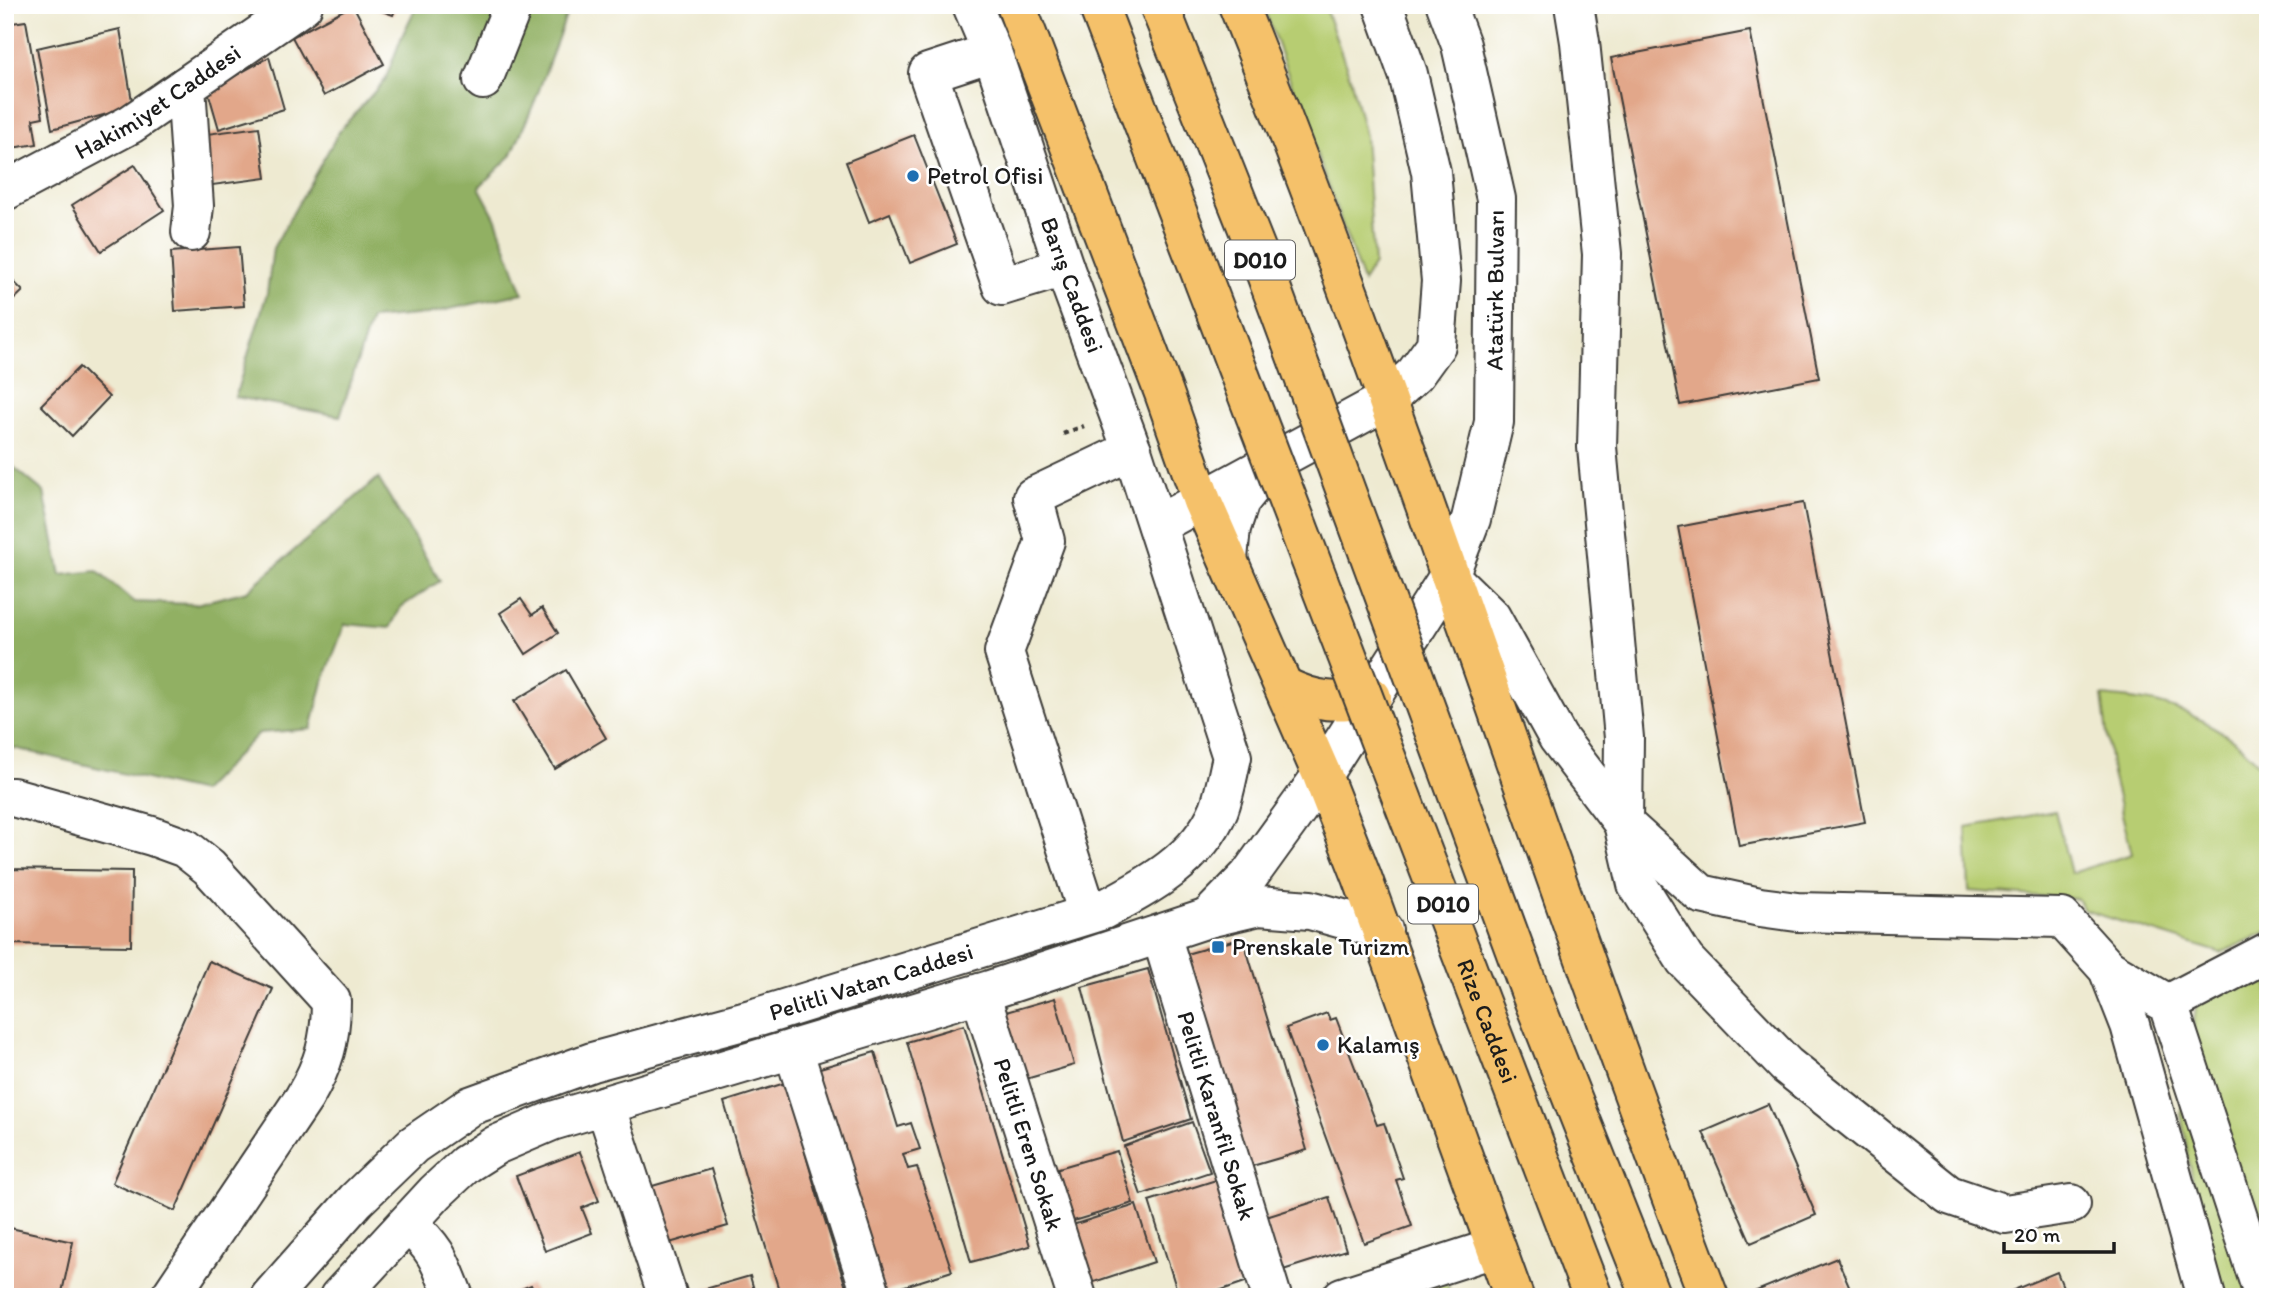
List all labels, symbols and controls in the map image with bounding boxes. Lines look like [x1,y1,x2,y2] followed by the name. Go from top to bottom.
[69,38,246,165] street label: Hakimiyet Caddesi
[927,161,1043,190] place label: Petrol Ofisi
[905,168,921,184] marker: Petrol Ofisi
[1479,210,1510,371] street label: Atatürk Bulvarı
[1035,213,1110,357] street label: Barış Caddesi
[1225,241,1295,280] road number: D010
[1408,884,1478,923] road number: D010
[1232,932,1409,961] place label: Prenskale Turizm
[766,936,976,1027] street label: Pelitli Vatan Caddesi
[1210,939,1226,955] marker: Prenskale Turizm
[1451,955,1525,1087] street label: Rize Caddesi
[1171,1008,1263,1224] street label: Pelitli Karanfil Sokak
[1337,1030,1420,1059] place label: Kalamış
[1315,1037,1331,1053] marker: Kalamış
[988,1054,1070,1235] street label: Pelitli Eren Sokak
[2004,1211,2114,1255] scale bar
[2014,1222,2061,1247] text: 20 m

